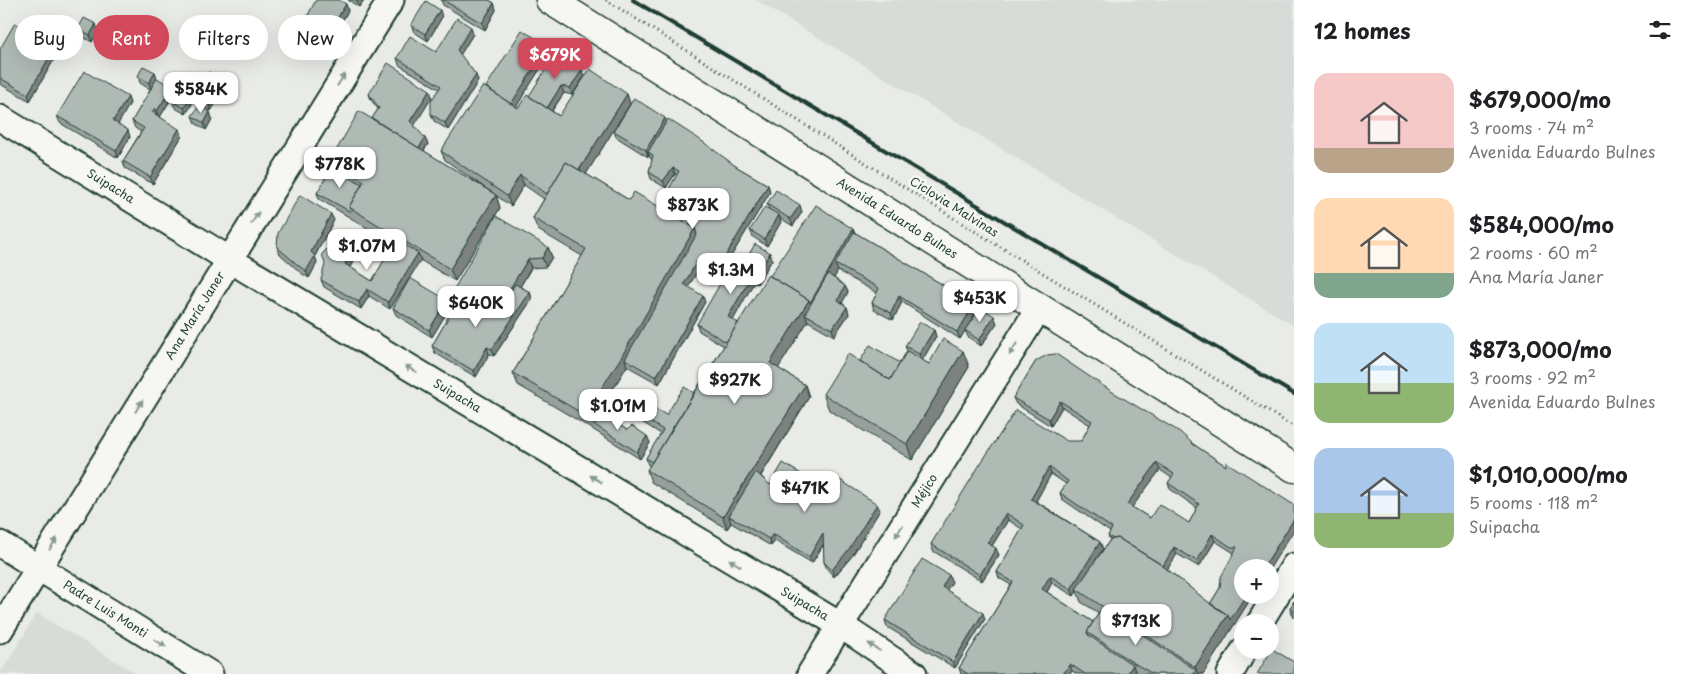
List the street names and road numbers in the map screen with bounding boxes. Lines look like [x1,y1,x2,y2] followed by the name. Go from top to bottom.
[84,164,139,207] street label: Suipacha
[907,172,1003,241] street label: Ciclovia Malvinas
[834,173,962,263] street label: Avenida Eduardo Bulnes
[160,267,229,363] street label: Ana María Janer
[430,374,485,417] street label: Suipacha
[906,470,941,511] street label: Méjico
[60,575,152,641] street label: Padre Luis Monti
[778,582,833,625] street label: Suipacha

